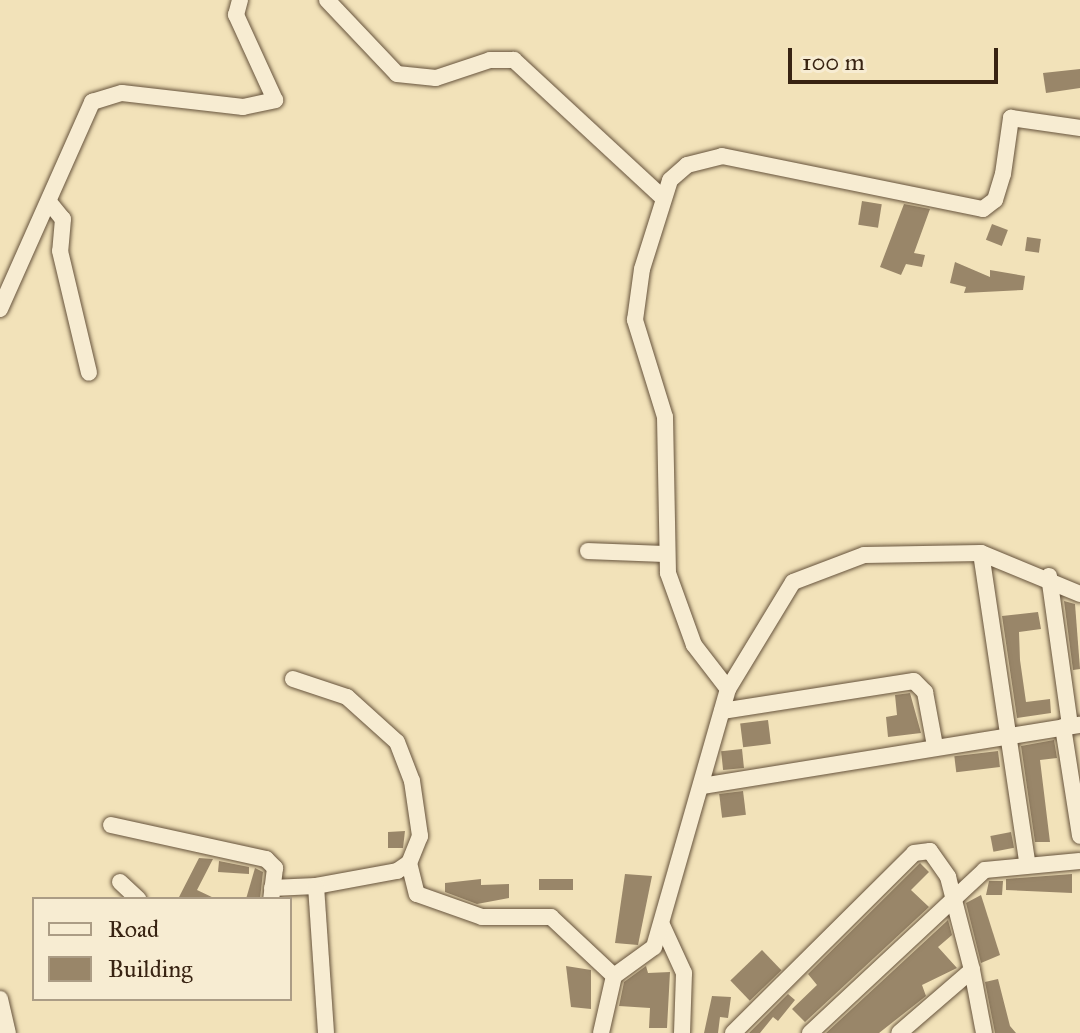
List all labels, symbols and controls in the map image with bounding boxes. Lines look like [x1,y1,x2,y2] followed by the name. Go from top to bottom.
[792,32,1002,82] scale bar
[802,47,865,77] text: 100 m
[32,897,292,1001] legend
[108,914,159,944] text: Road
[108,954,193,984] text: Building

